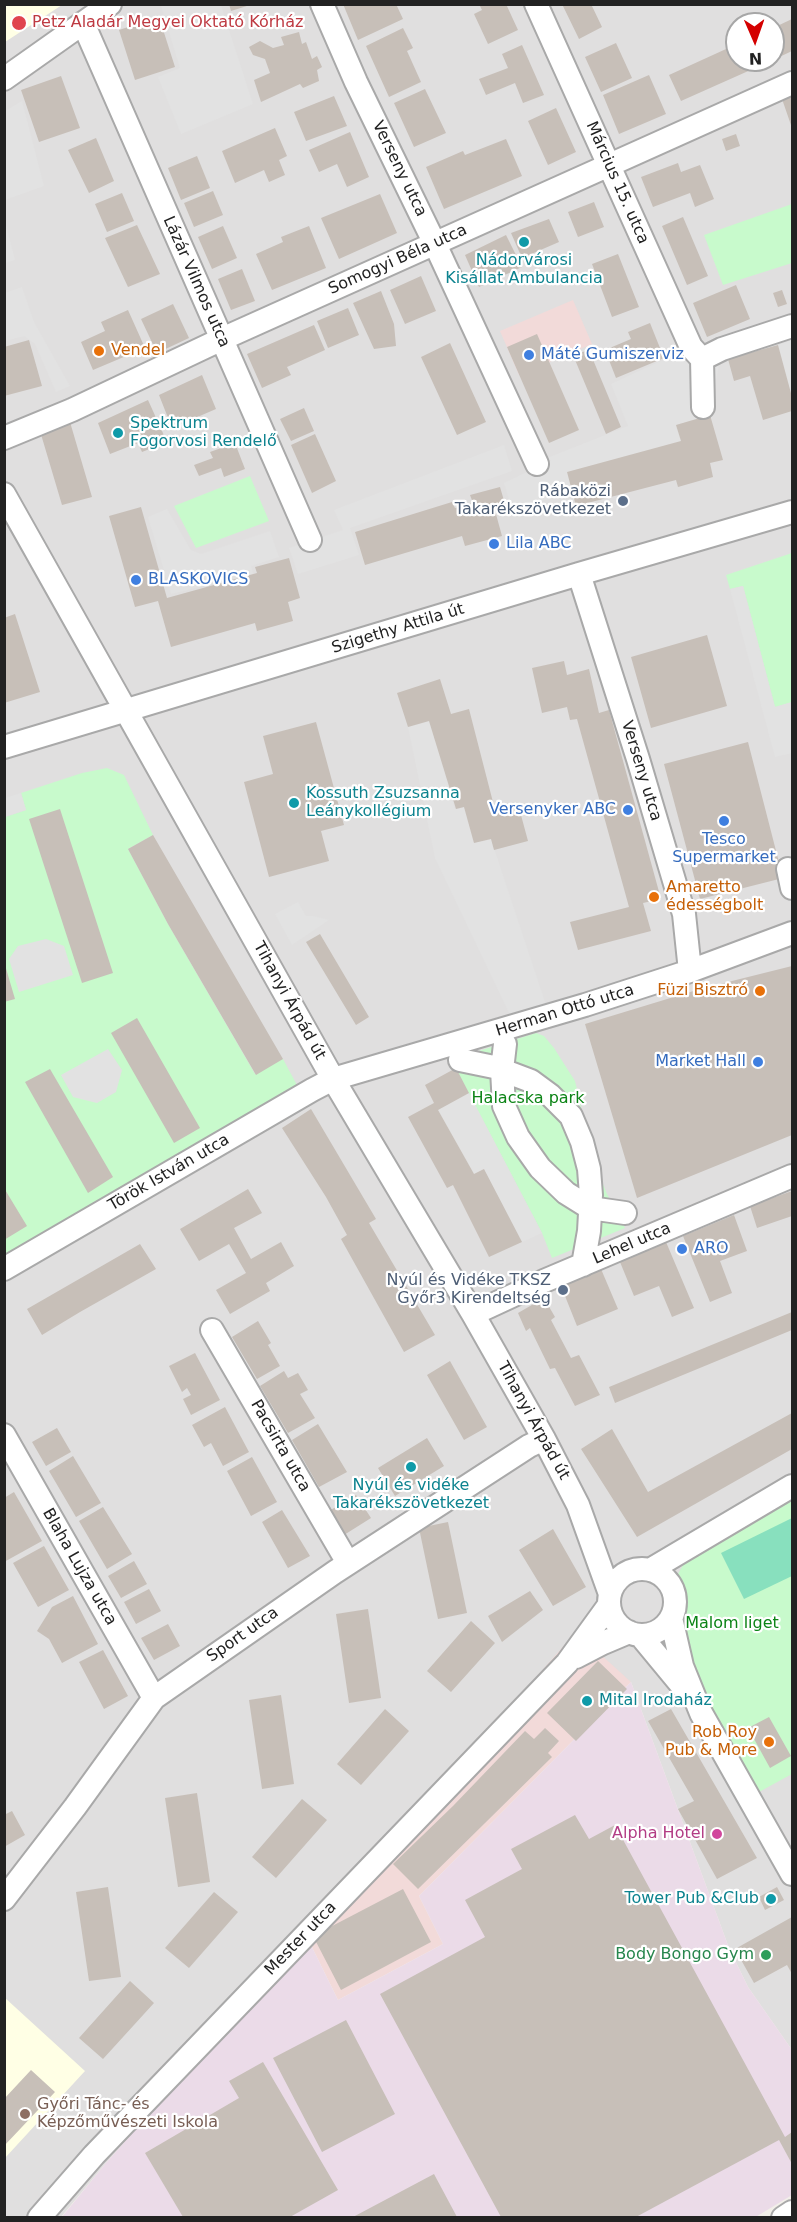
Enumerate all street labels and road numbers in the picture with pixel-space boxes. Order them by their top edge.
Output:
street label: Verseny utca [368,118,430,220]
street label: Március 15. utca [581,119,653,247]
street label: Lázár Vilmos utca [158,213,234,351]
street label: Somogyi Béla utca [326,221,470,299]
street label: Szigethy Attila út [330,600,466,658]
street label: Verseny utca [617,718,665,824]
street label: Tihanyi Árpád út [249,939,329,1063]
street label: Herman Ottó utca [493,981,637,1041]
street label: Török István utca [105,1131,233,1215]
street label: Lehel utca [590,1219,674,1269]
street label: Tihanyi Árpád út [493,1359,573,1483]
street label: Pacsirta utca [246,1397,314,1495]
street label: Blaha Lujza utca [38,1505,120,1629]
street label: Sport utca [203,1603,283,1667]
street label: Mester utca [261,1898,341,1980]

